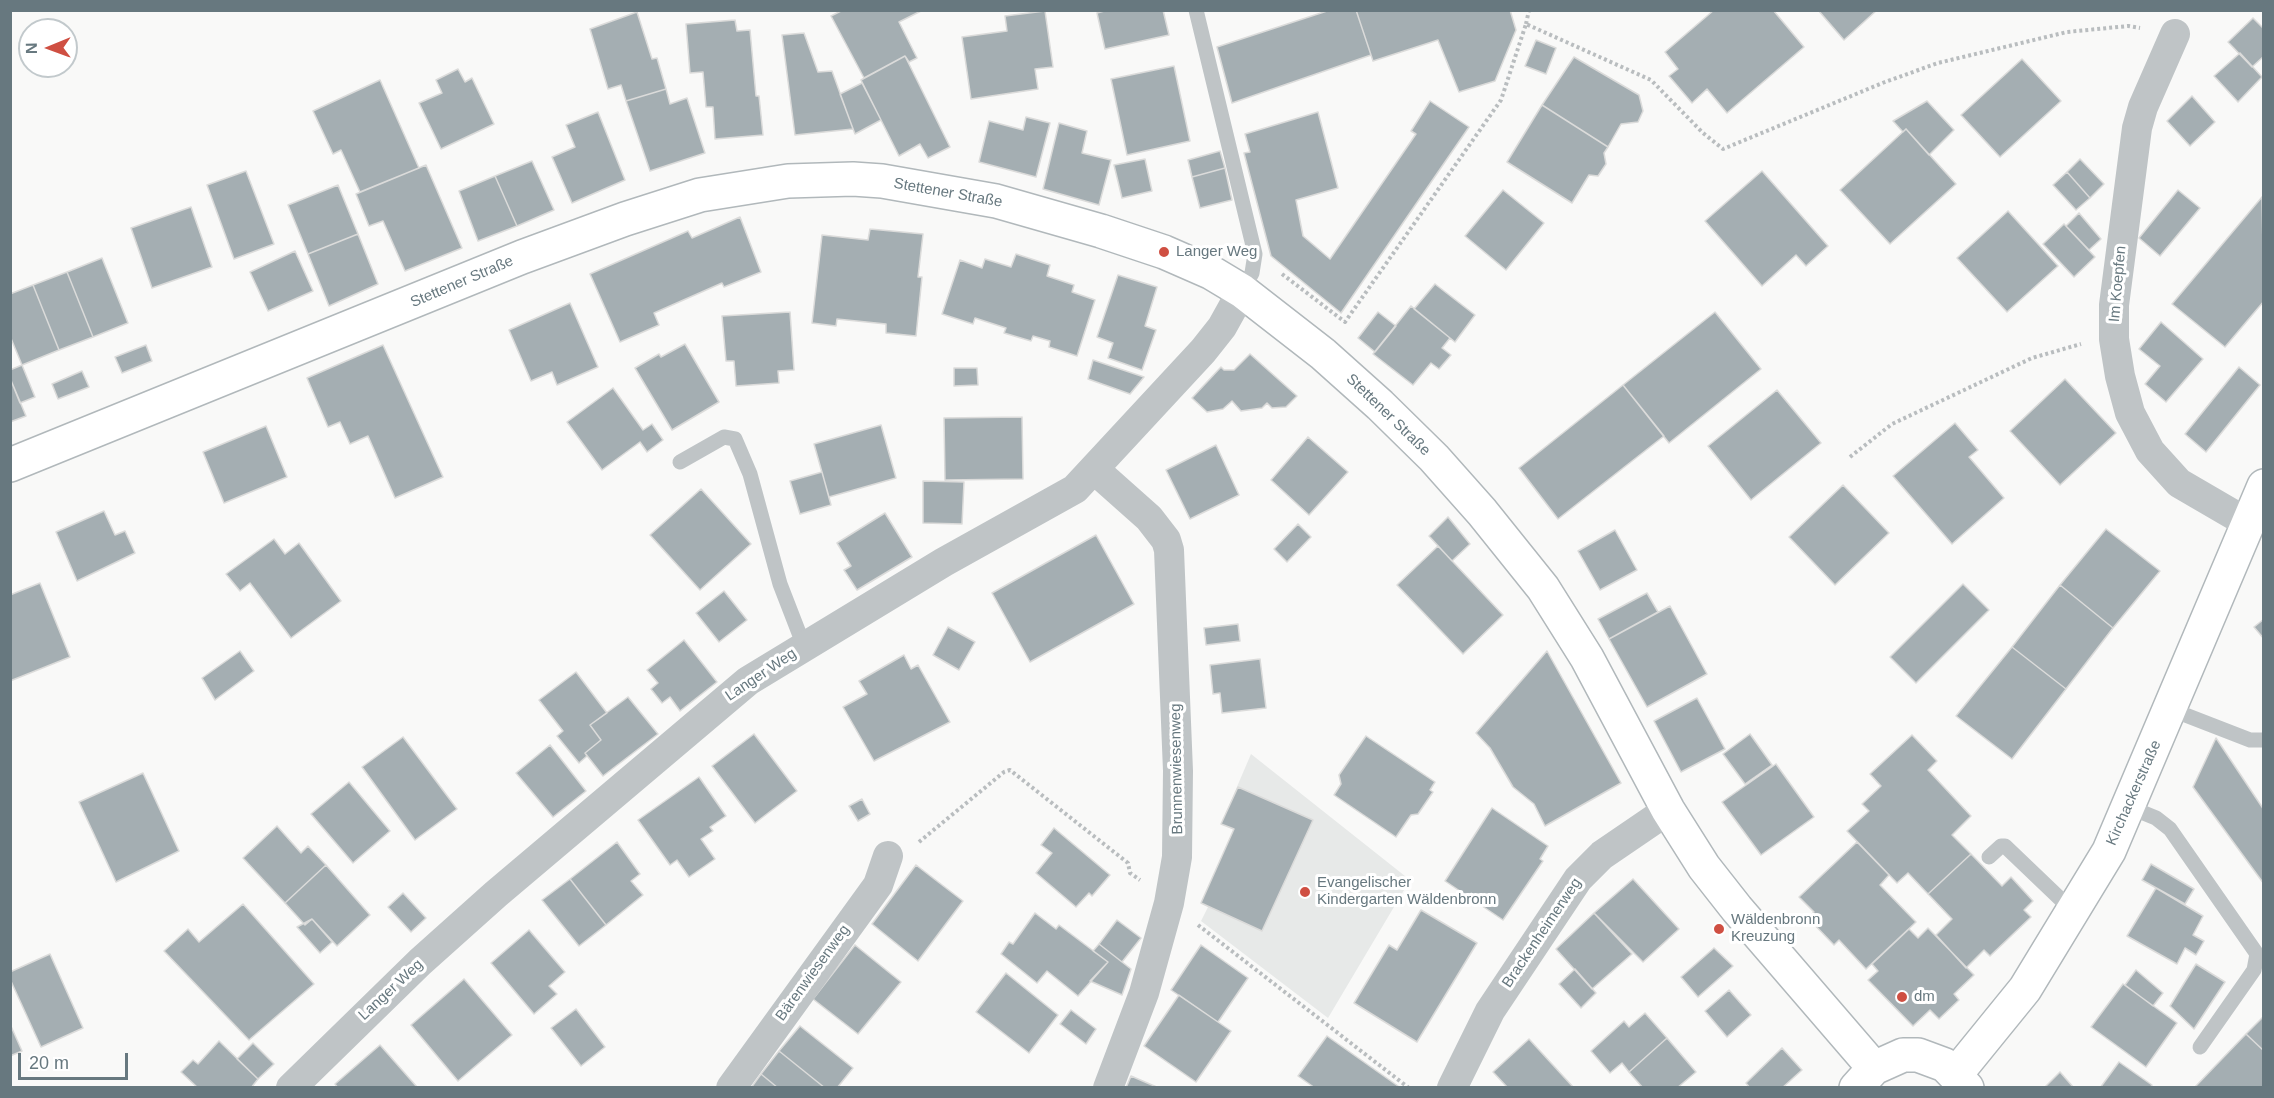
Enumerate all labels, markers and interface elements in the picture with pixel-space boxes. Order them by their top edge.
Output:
north arrow [18,18,78,78]
text: N [23,42,40,54]
street label: Stettener Straße [892,175,1004,211]
place label: Langer Weg [1176,243,1257,261]
marker: Langer Weg [1157,245,1171,259]
street label: Im Koepfen [2106,245,2130,323]
street label: Stettener Straße [408,252,516,312]
street label: Stettener Straße [1342,370,1434,460]
street label: Langer Weg [722,645,800,705]
street label: Brunnenwiesenweg [1167,703,1187,835]
street label: Kirchackerstraße [2103,738,2165,848]
place label: Evangelischer Kindergarten Wäldenbronn [1317,874,1496,909]
street label: Brackenheimerweg [1499,875,1585,991]
marker: Evangelischer Kindergarten Wäldenbronn [1298,885,1312,899]
place label: Wäldenbronn Kreuzung [1731,911,1820,946]
street label: Bärenwiesenweg [772,922,854,1024]
marker: Wäldenbronn Kreuzung [1712,922,1726,936]
street label: Langer Weg [355,956,427,1024]
place label: dm [1914,988,1935,1006]
marker: dm [1895,990,1909,1004]
scale bar [21,1041,130,1079]
text: 20 m [29,1053,69,1073]

